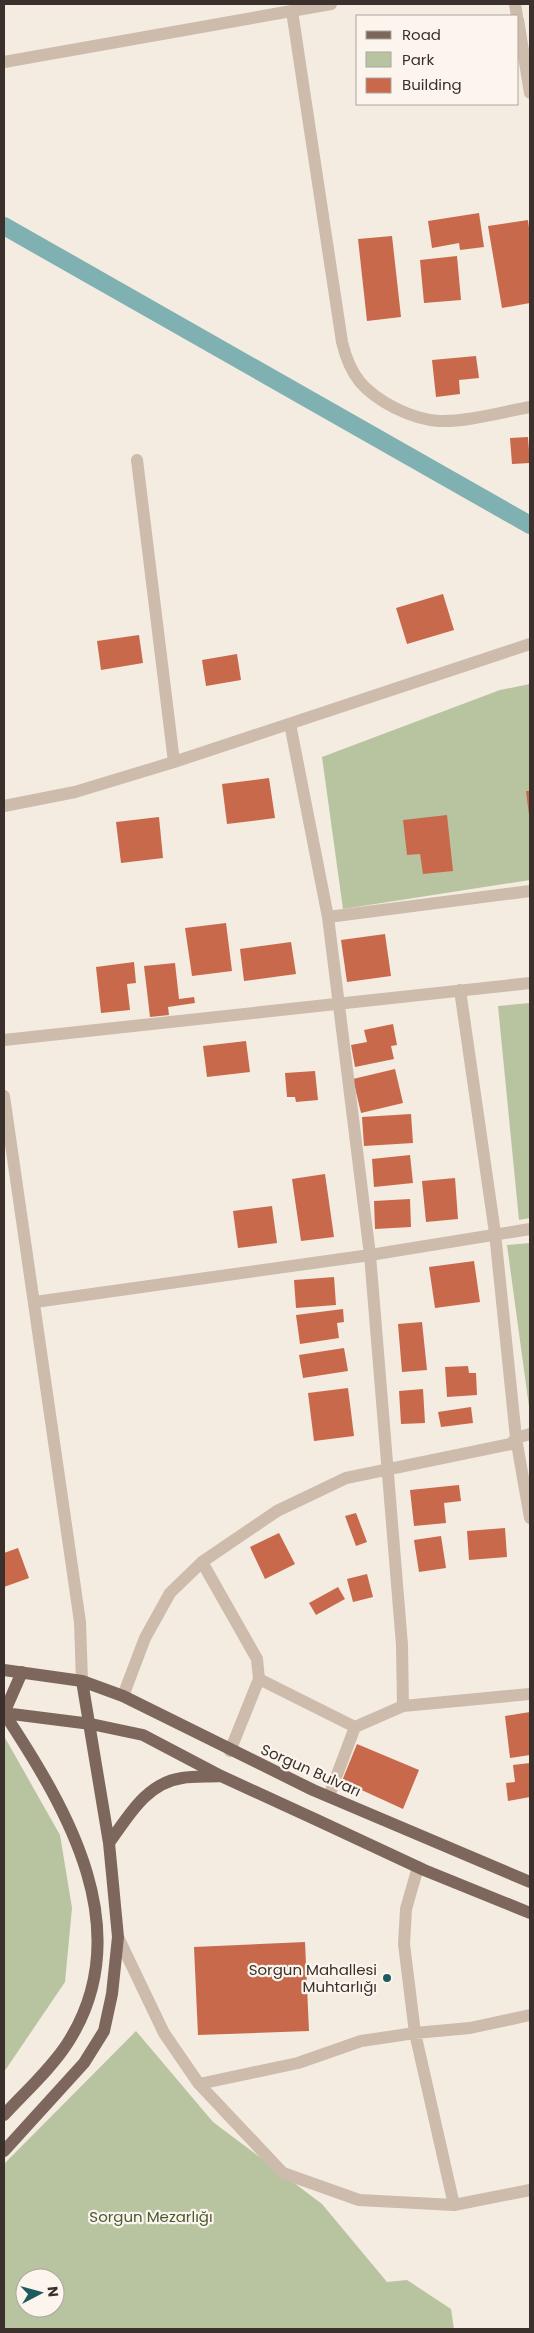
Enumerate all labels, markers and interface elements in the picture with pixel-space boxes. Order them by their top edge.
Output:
legend [356,15,519,105]
text: Road [402,24,441,45]
text: Park [402,49,434,70]
text: Building [402,74,462,95]
street label: Sorgun Bulvarı [258,1739,364,1801]
place label: Sorgun Mahallesi Muhtarlığı [249,1959,377,1997]
marker: Sorgun Mahallesi Muhtarlığı [381,1972,393,1984]
park label: Sorgun Mezarlığı [89,2206,213,2227]
north arrow [15,2268,65,2318]
text: N [42,2285,63,2298]

